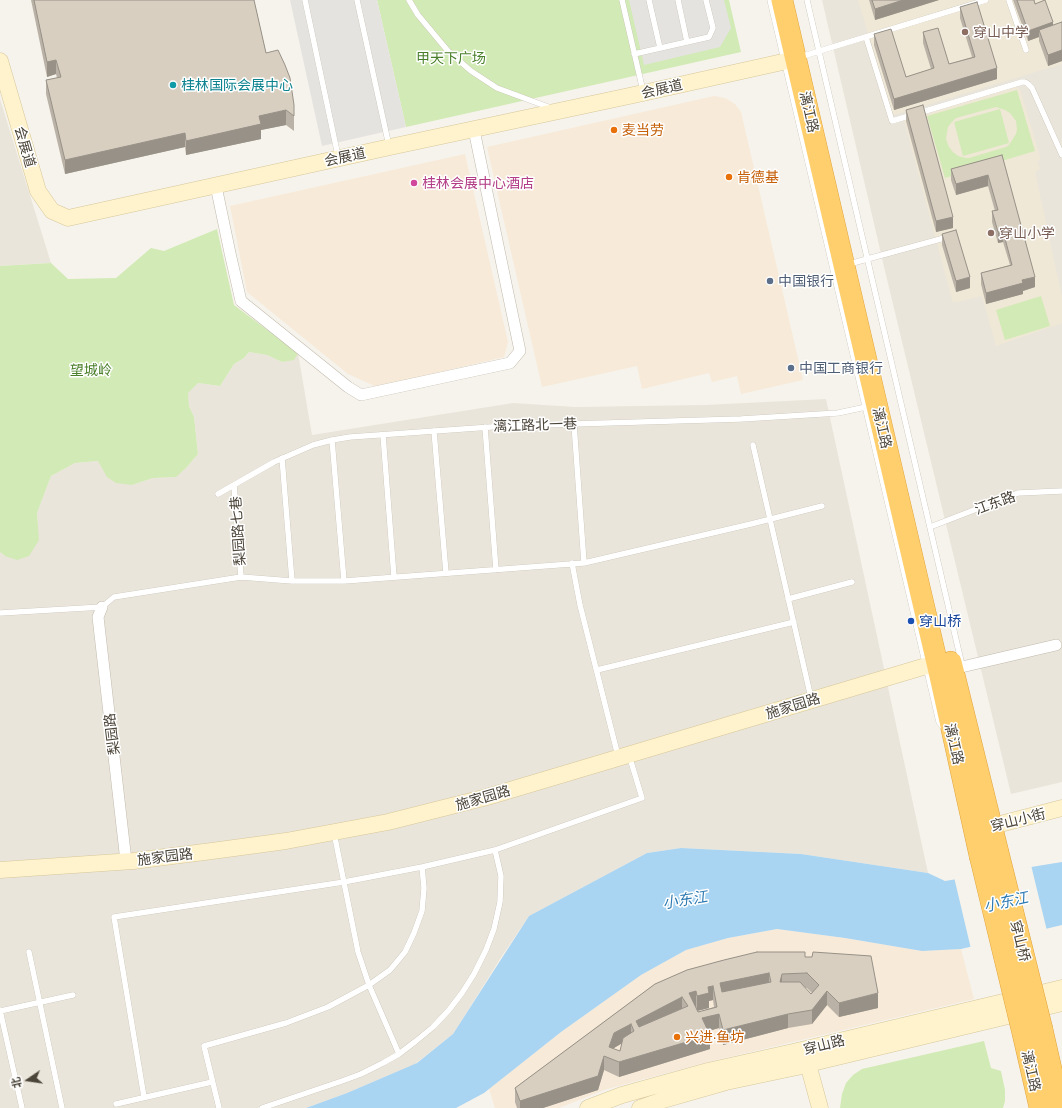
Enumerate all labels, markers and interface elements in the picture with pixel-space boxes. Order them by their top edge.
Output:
place label: 穿山中学 [973,24,1029,40]
marker: 穿山中学 [960,27,970,37]
park label: 甲天下广场 [416,50,486,66]
street label: 会展道 [640,76,684,102]
place label: 桂林国际会展中心 [181,77,293,93]
marker: 桂林国际会展中心 [168,80,178,90]
street label: 漓江路 [796,90,822,134]
place label: 麦当劳 [622,122,664,138]
street label: 会展道 [11,124,39,170]
marker: 麦当劳 [609,125,619,135]
street label: 会展道 [323,144,367,170]
place label: 肯德基 [737,169,779,185]
marker: 肯德基 [724,172,734,182]
place label: 桂林会展中心酒店 [422,175,534,191]
marker: 桂林会展中心酒店 [409,178,419,188]
place label: 穿山小学 [999,225,1055,241]
marker: 穿山小学 [986,228,996,238]
place label: 中国银行 [778,273,834,289]
marker: 中国银行 [765,276,775,286]
place label: 中国工商银行 [799,360,883,376]
park label: 望城岭 [70,362,112,378]
marker: 中国工商银行 [786,363,796,373]
street label: 漓江路 [869,406,895,450]
street label: 漓江路北一巷 [493,415,577,435]
street label: 江东路 [972,488,1018,518]
street label: 梨园路七巷 [227,495,249,567]
place label: 穿山桥 [919,613,961,629]
marker: 穿山桥 [906,616,916,626]
street label: 施家园路 [764,690,822,722]
street label: 梨园路 [101,712,123,756]
street label: 漓江路 [941,722,967,766]
street label: 施家园路 [454,782,512,814]
street label: 穿山小街 [989,805,1047,835]
street label: 施家园路 [136,845,194,869]
water label: 小东江 [661,888,709,912]
water label: 小东江 [982,889,1030,915]
street label: 穿山桥 [1007,919,1033,963]
place label: 兴进·鱼坊 [685,1029,744,1045]
marker: 兴进·鱼坊 [672,1032,682,1042]
street label: 穿山路 [802,1032,846,1058]
street label: 漓江路 [1018,1049,1044,1093]
north arrow [8,1060,48,1100]
text: 北 [8,1076,23,1090]

